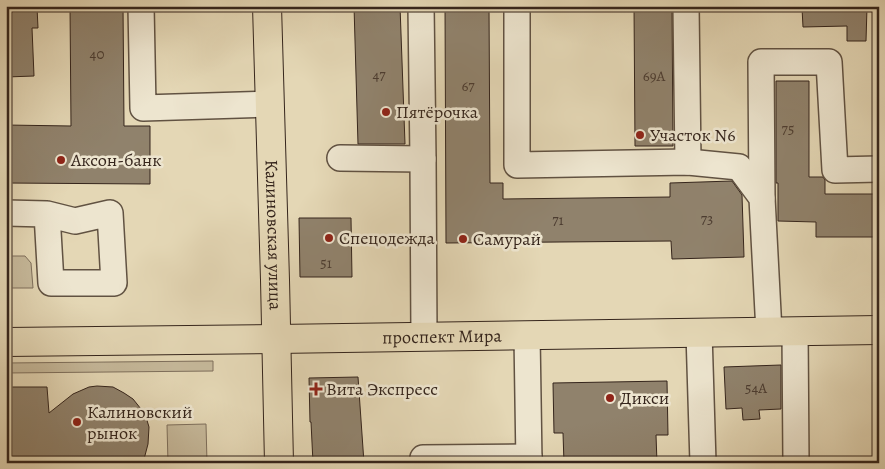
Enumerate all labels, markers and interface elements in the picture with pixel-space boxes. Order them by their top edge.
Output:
house number: 40 [90,44,104,64]
house number: 47 [372,65,386,85]
house number: 69А [643,66,665,86]
house number: 67 [461,76,475,96]
place label: Пятёрочка [396,100,479,124]
marker: Пятёрочка [380,106,392,118]
house number: 75 [782,119,794,139]
place label: Участок N6 [650,123,736,147]
marker: Участок N6 [634,129,646,141]
place label: Аксон-банк [70,148,162,172]
marker: Аксон-банк [55,154,67,166]
street label: Калиновская улица [259,159,288,311]
house number: 73 [701,209,713,229]
house number: 71 [552,210,564,230]
place label: Спецодежда [339,226,436,250]
place label: Самурай [473,227,541,251]
marker: Спецодежда [323,232,335,244]
marker: Самурай [457,233,469,245]
house number: 51 [320,253,332,273]
street label: проспект Мира [382,324,503,349]
place label: Вита Экспресс [326,377,438,401]
house number: 54А [745,378,767,398]
marker: Вита Экспресс [310,383,322,395]
place label: Дикси [620,386,669,410]
marker: Дикси [604,392,616,404]
place label: Калиновский рынок [87,400,192,445]
marker: Калиновский рынок [71,416,83,428]

